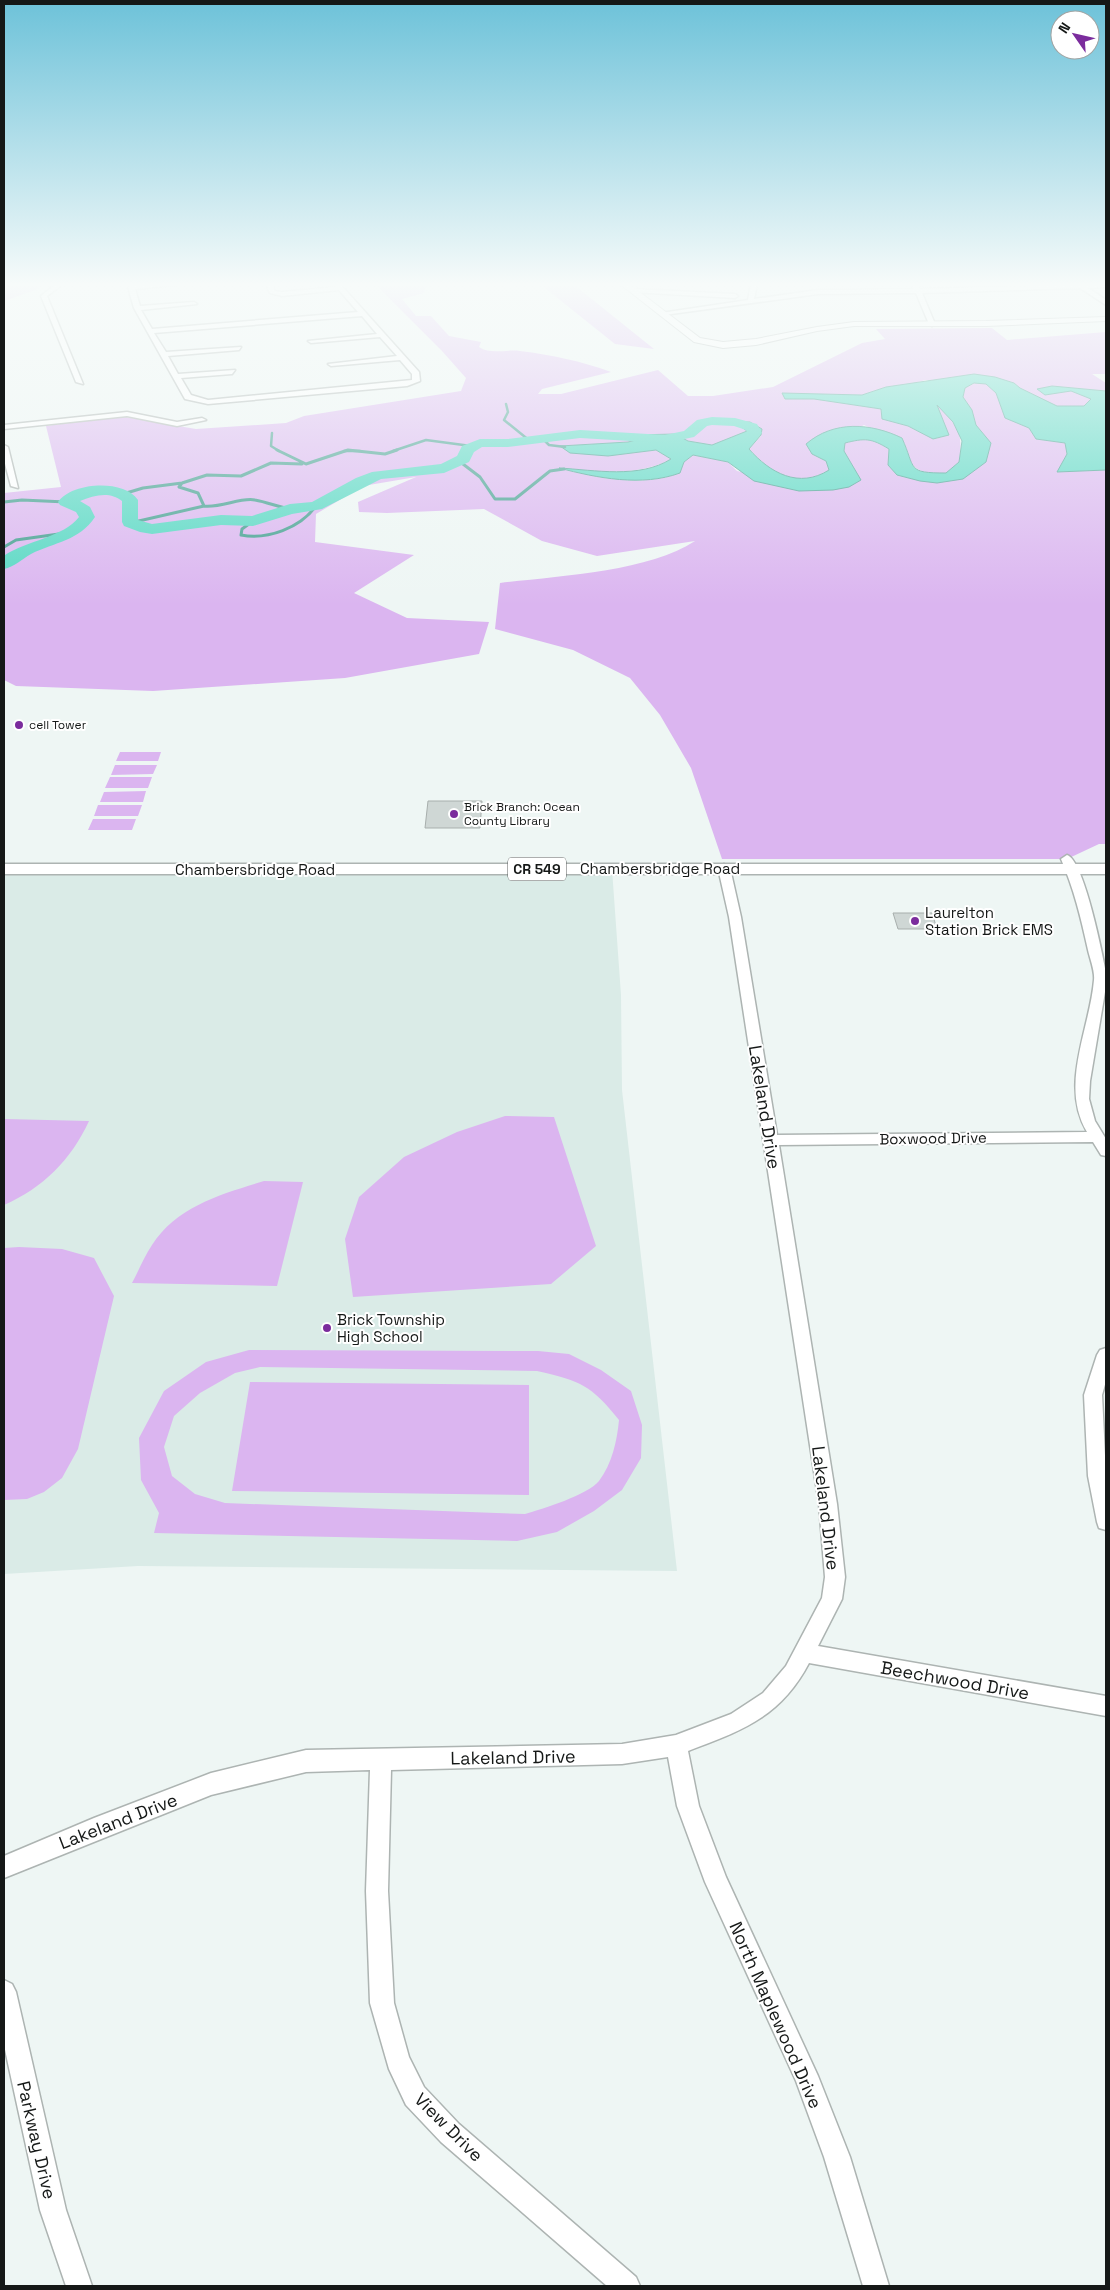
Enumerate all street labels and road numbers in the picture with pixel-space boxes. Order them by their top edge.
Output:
road number: CR 549 [508,858,566,881]
street label: Chambersbridge Road [580,859,740,878]
street label: Chambersbridge Road [175,860,335,879]
street label: Lakeland Drive [744,1043,786,1171]
street label: Boxwood Drive [879,1128,987,1148]
street label: Lakeland Drive [807,1444,845,1572]
street label: Beechwood Drive [879,1656,1031,1704]
street label: Lakeland Drive [450,1744,576,1770]
street label: Lakeland Drive [55,1788,181,1854]
street label: North Maplewood Drive [724,1918,828,2112]
street label: Parkway Drive [12,2079,62,2201]
street label: View Drive [410,2088,488,2166]

